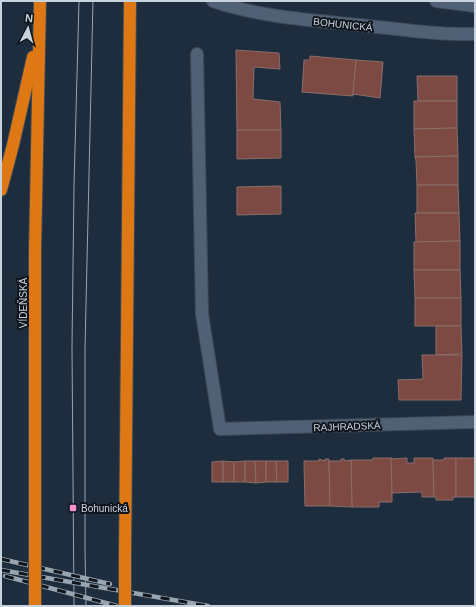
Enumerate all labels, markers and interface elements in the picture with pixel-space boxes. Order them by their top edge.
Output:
north arrow [8,8,48,48]
text: N [24,12,34,24]
street label: BOHUNICKÁ [313,15,374,33]
street label: VÍDEŇSKÁ [17,277,29,328]
street label: RAJHRADSKÁ [313,419,381,433]
marker: Bohunická [68,503,78,513]
place label: Bohunická [81,503,128,514]

